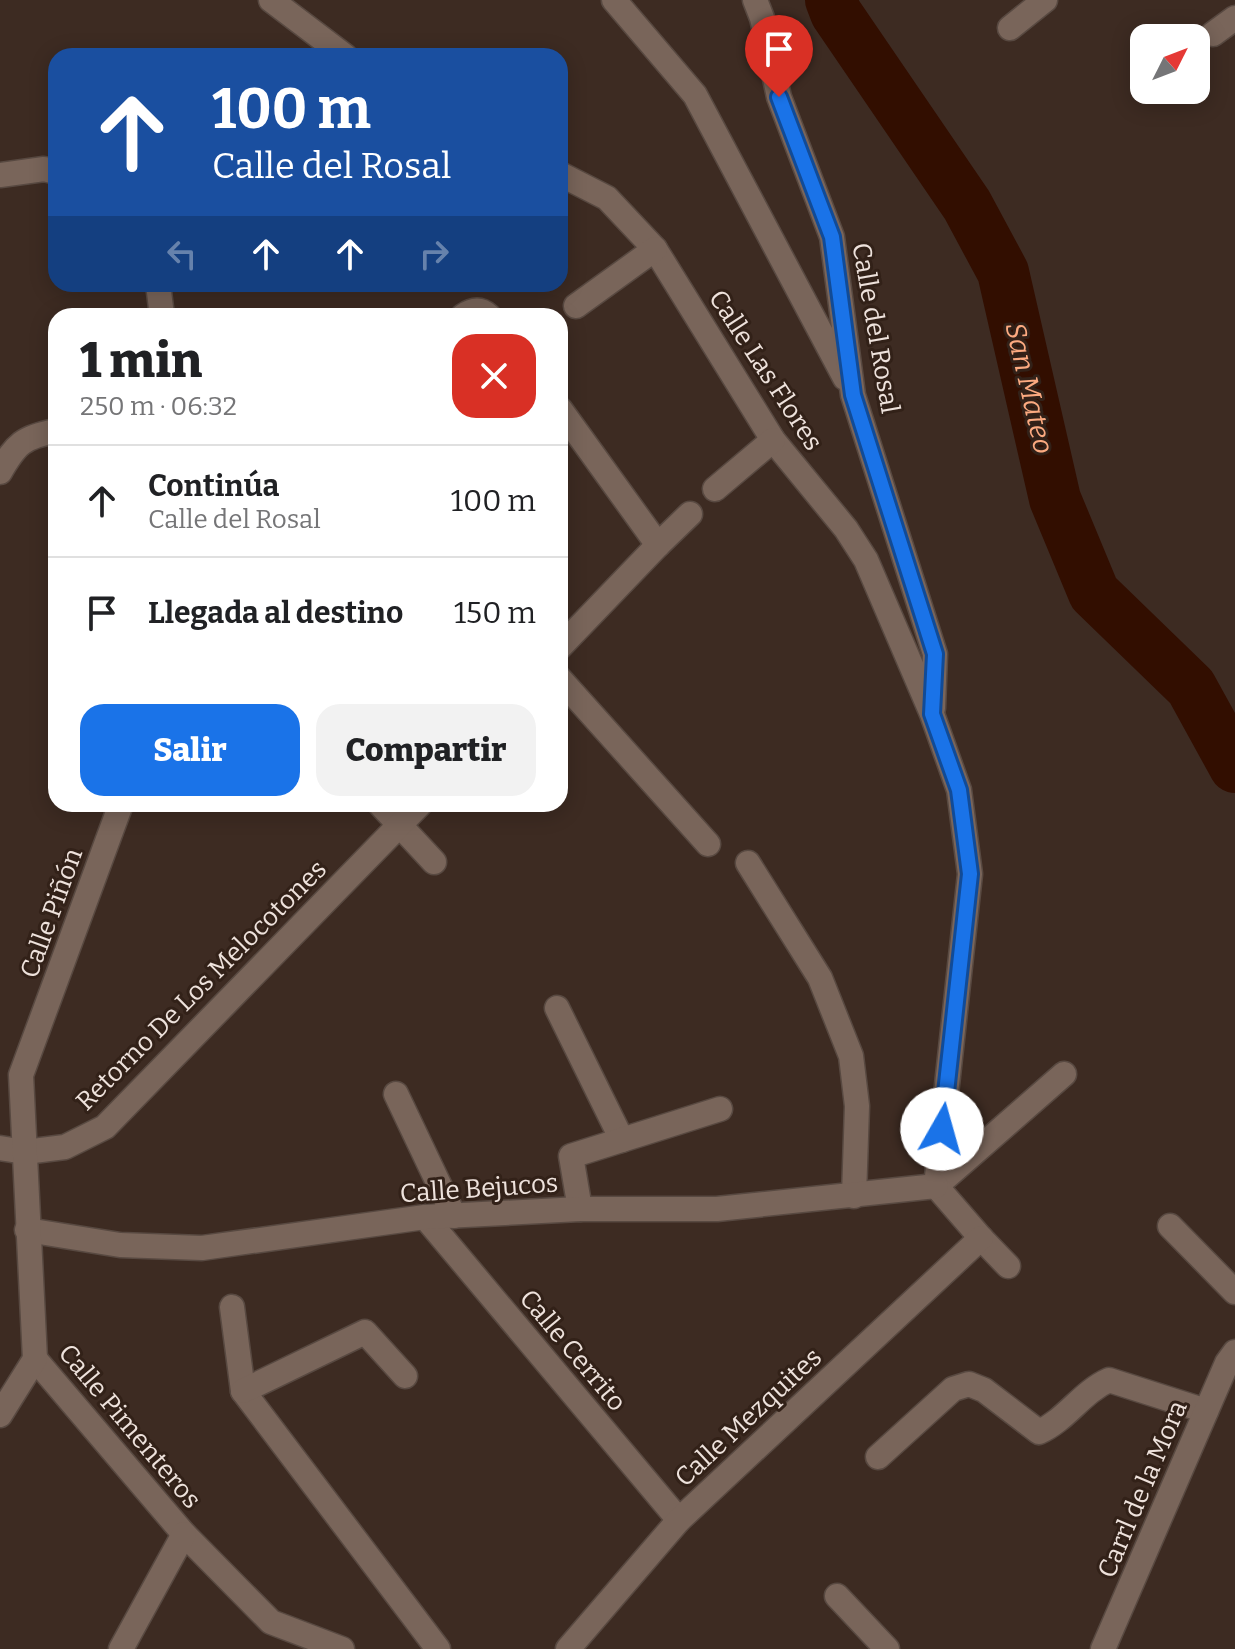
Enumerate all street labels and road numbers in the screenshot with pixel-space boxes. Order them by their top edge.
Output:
street label: Calle del Rosal [845,240,906,416]
street label: Calle Las Flores [702,284,829,456]
street label: Calle Piñón [14,844,89,982]
street label: Retorno De Los Melocotones [70,854,333,1117]
street label: Calle Bejucos [399,1168,559,1209]
street label: Calle Cerrito [513,1283,632,1417]
street label: Calle Pimenteros [52,1338,207,1515]
street label: Calle Mezquites [669,1342,828,1493]
street label: Carrl de la Mora [1091,1396,1194,1582]

